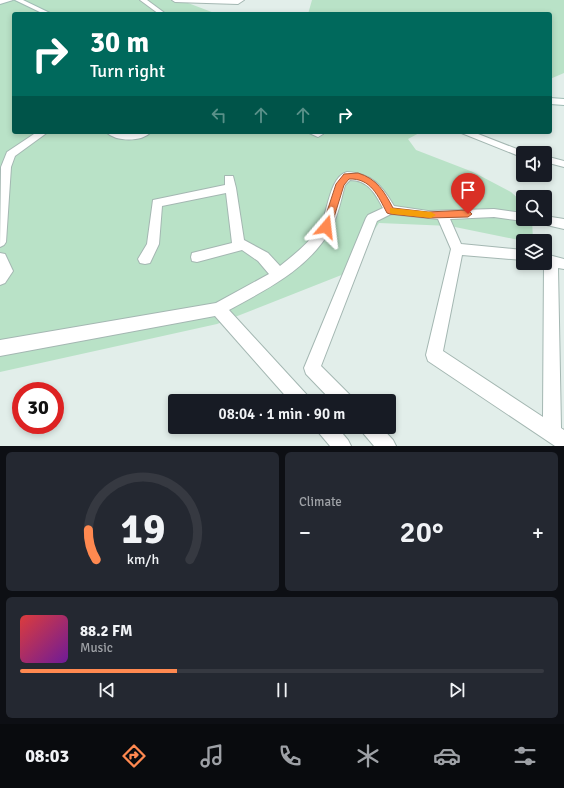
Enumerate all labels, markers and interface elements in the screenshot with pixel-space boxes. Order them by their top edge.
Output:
text: 30 m [90,26,149,60]
icon: right [24,28,76,80]
text: Turn right [90,60,165,82]
icon: left [208,104,230,126]
icon: ahead [250,104,272,126]
icon: ahead [292,104,314,126]
icon: right [334,104,356,126]
map controls [516,146,552,270]
button: sound [516,146,552,182]
pin [451,173,485,214]
icon: arrive [457,179,479,201]
button: search [516,190,552,226]
position arrow [305,206,347,248]
button: layers [516,234,552,270]
speed limit sign: 30 [12,382,64,434]
text: 08:04 · 1 min · 90 m [219,405,345,423]
text: Climate [299,494,342,510]
text: 19 [120,503,165,554]
text: 20° [400,514,443,551]
text: − [299,519,311,546]
text: + [532,519,544,546]
text: km/h [126,550,159,567]
text: 88.2 FM [80,622,132,640]
text: Music [80,640,113,656]
icon: previous [96,679,118,701]
icon: pause [271,679,293,701]
icon: next [446,679,468,701]
icon: directions [120,742,148,770]
icon: music [198,742,226,770]
icon: phone [276,742,304,770]
icon: climate [354,742,382,770]
icon: car [433,742,461,770]
icon: filters [511,742,539,770]
text: 08:03 [25,745,69,767]

